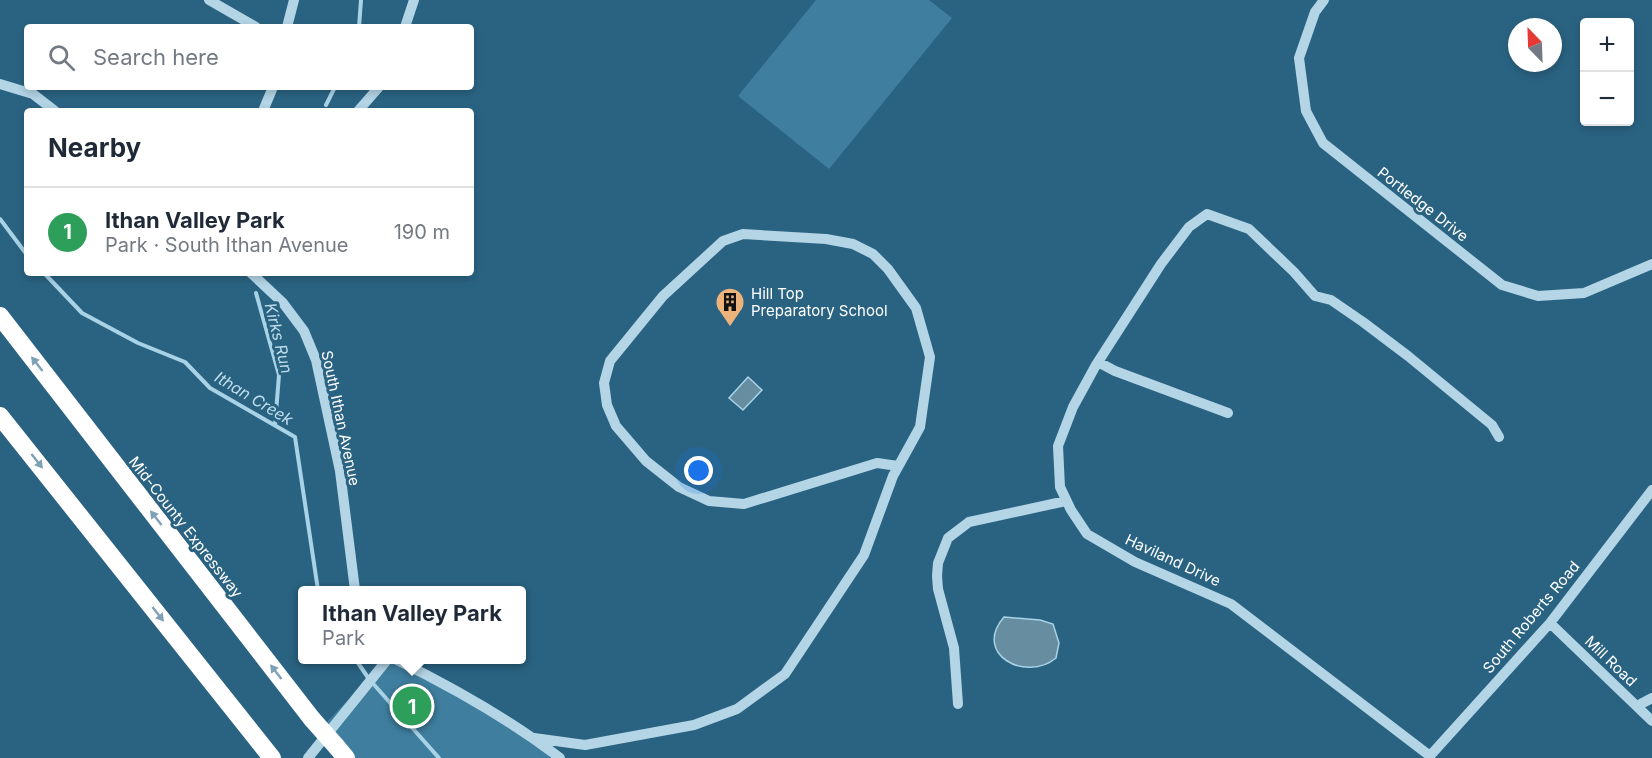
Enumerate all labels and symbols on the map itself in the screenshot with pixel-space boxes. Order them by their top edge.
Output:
north arrow [1508,18,1562,72]
street label: Portledge Drive [1374,163,1472,245]
place label: Hill Top Preparatory School [751,284,888,320]
building icon: Hill Top Preparatory School [714,286,746,328]
water label: Kirks Run [261,301,297,375]
street label: South Ithan Avenue [317,349,365,487]
one-way arrow [31,356,43,372]
water label: Ithan Creek [211,367,297,429]
one-way arrow [30,453,43,469]
street label: Mid-County Expressway [125,453,247,602]
your location [684,456,713,485]
one-way arrow [151,511,163,526]
street label: Haviland Drive [1122,530,1224,590]
street label: South Roberts Road [1478,557,1584,677]
one-way arrow [151,606,164,621]
street label: Mill Road [1581,632,1641,690]
one-way arrow [270,665,282,680]
pin: 1 [392,684,432,728]

